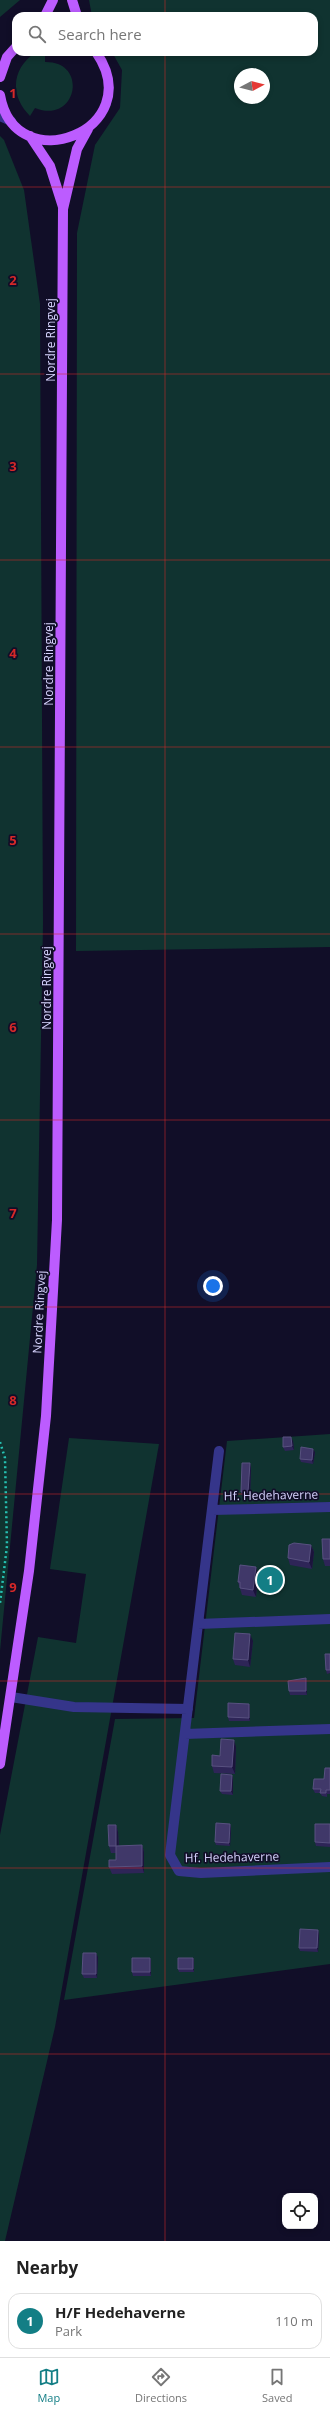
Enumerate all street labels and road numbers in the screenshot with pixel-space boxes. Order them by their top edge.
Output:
street label: Nordre Ringvej [42,298,59,382]
street label: Nordre Ringvej [40,622,57,706]
street label: Nordre Ringvej [38,946,55,1030]
street label: Nordre Ringvej [28,1270,50,1354]
street label: Hf. Hedehaverne [224,1486,319,1504]
street label: Hf. Hedehaverne [185,1848,280,1866]

